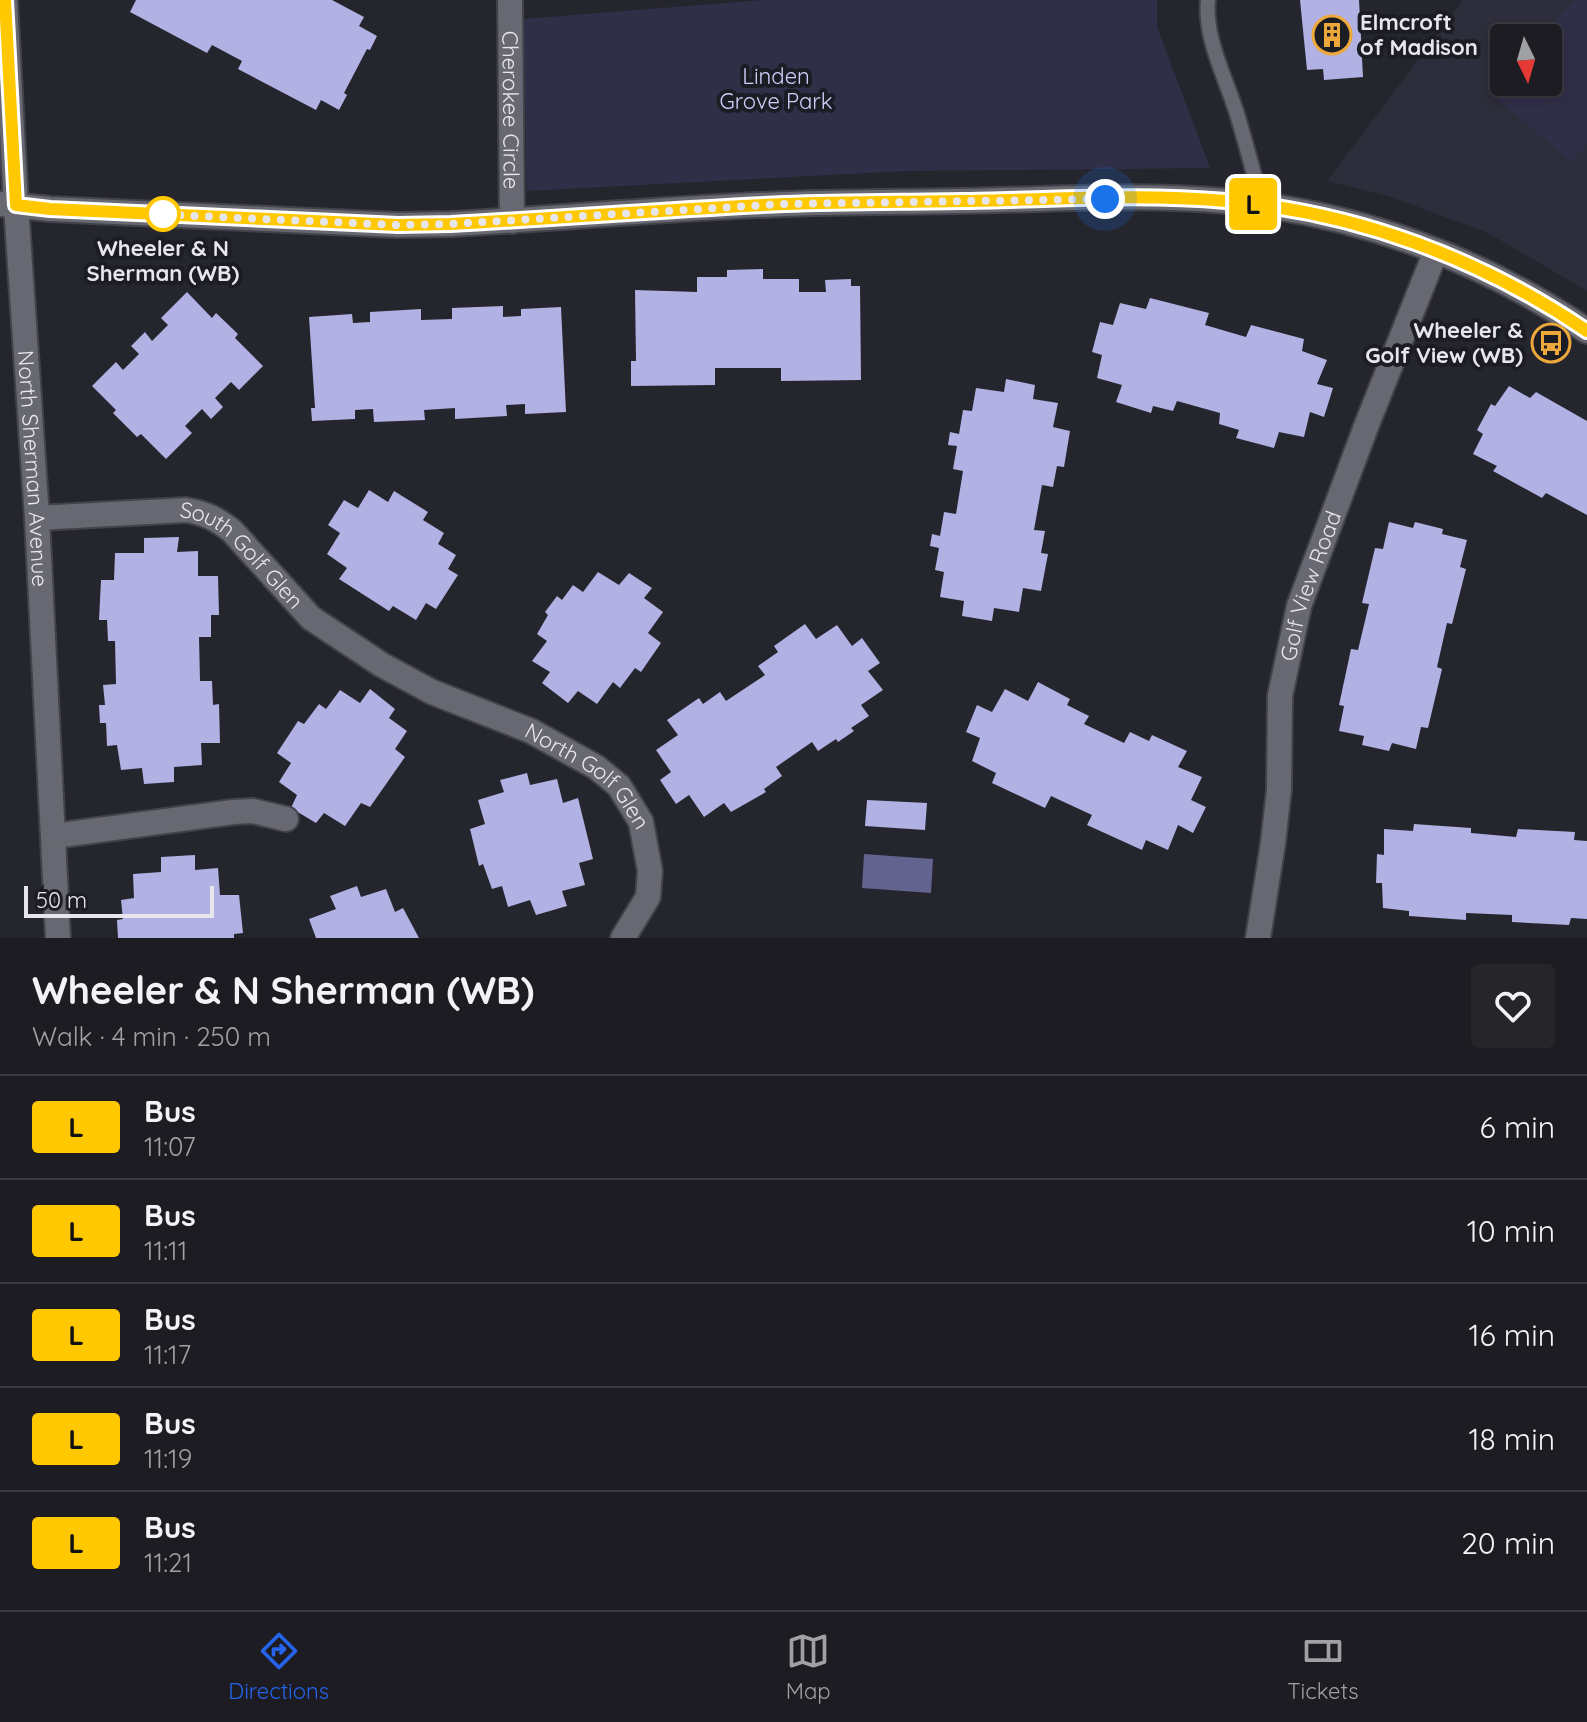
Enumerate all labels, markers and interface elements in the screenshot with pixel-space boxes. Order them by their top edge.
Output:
place label: Elmcroft of Madison [1360,8,1478,61]
building icon: Elmcroft of Madison [1311,14,1353,56]
north arrow [1490,24,1562,96]
map controls [1490,24,1562,96]
street label: Cherokee Circle [496,31,526,189]
park label: Linden Grove Park [720,62,833,115]
line badge: L [1227,178,1279,230]
your location [1085,179,1125,219]
text: L [1245,186,1261,221]
marker: Wheeler & N Sherman (WB) [146,197,180,231]
place label: Wheeler & N Sherman (WB) [87,234,240,287]
place label: Wheeler & Golf View (WB) [1365,316,1523,369]
bus stop icon: Wheeler & Golf View (WB) [1530,322,1572,364]
street label: North Sherman Avenue [12,349,54,587]
street label: South Golf Glen [178,495,310,615]
street label: Golf View Road [1274,507,1347,663]
street label: North Golf Glen [520,716,656,834]
scale bar [24,882,214,918]
text: 50 m [36,886,87,914]
button: heart [1471,964,1555,1048]
text: Wheeler & N Sherman (WB) [32,966,534,1014]
text: Walk · 4 min · 250 m [32,1020,271,1053]
text: Bus [144,1092,196,1130]
text: 6 min [1480,1108,1555,1146]
text: L [68,1109,84,1144]
text: 11:07 [144,1130,195,1163]
text: Bus [144,1196,196,1234]
text: 10 min [1467,1212,1555,1250]
text: L [68,1213,84,1248]
text: 11:11 [144,1234,187,1267]
text: Bus [144,1300,196,1338]
text: 16 min [1468,1316,1555,1354]
text: L [68,1317,84,1352]
text: 11:17 [144,1338,191,1371]
text: Bus [144,1404,196,1442]
text: 18 min [1468,1420,1555,1458]
text: L [68,1421,84,1456]
text: 11:19 [144,1442,192,1475]
text: Bus [144,1508,196,1546]
text: 20 min [1461,1524,1555,1562]
text: L [68,1525,84,1560]
text: 11:21 [144,1546,192,1579]
tab: Directions [228,1629,329,1705]
tab: Map [786,1629,831,1705]
tab: Tickets [1287,1629,1359,1705]

